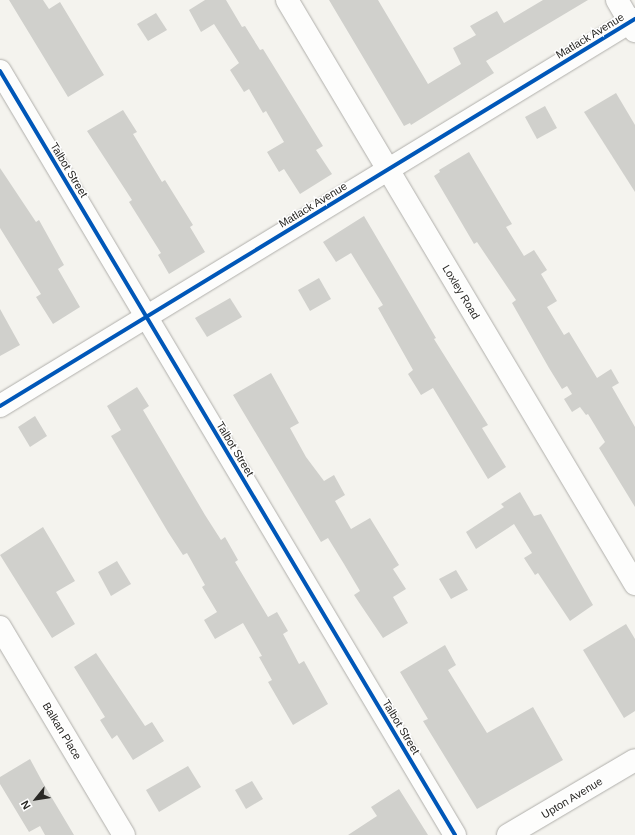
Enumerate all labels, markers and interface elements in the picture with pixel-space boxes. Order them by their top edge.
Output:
street label: Matlack Avenue [553,10,627,62]
street label: Talbot Street [47,140,91,200]
street label: Matlack Avenue [276,179,350,231]
street label: Loxley Road [440,262,482,322]
street label: Talbot Street [213,419,257,479]
street label: Talbot Street [379,697,423,757]
street label: Balkan Place [40,700,84,762]
street label: Upton Avenue [539,774,605,822]
north arrow [16,779,56,819]
text: N [18,799,33,811]

